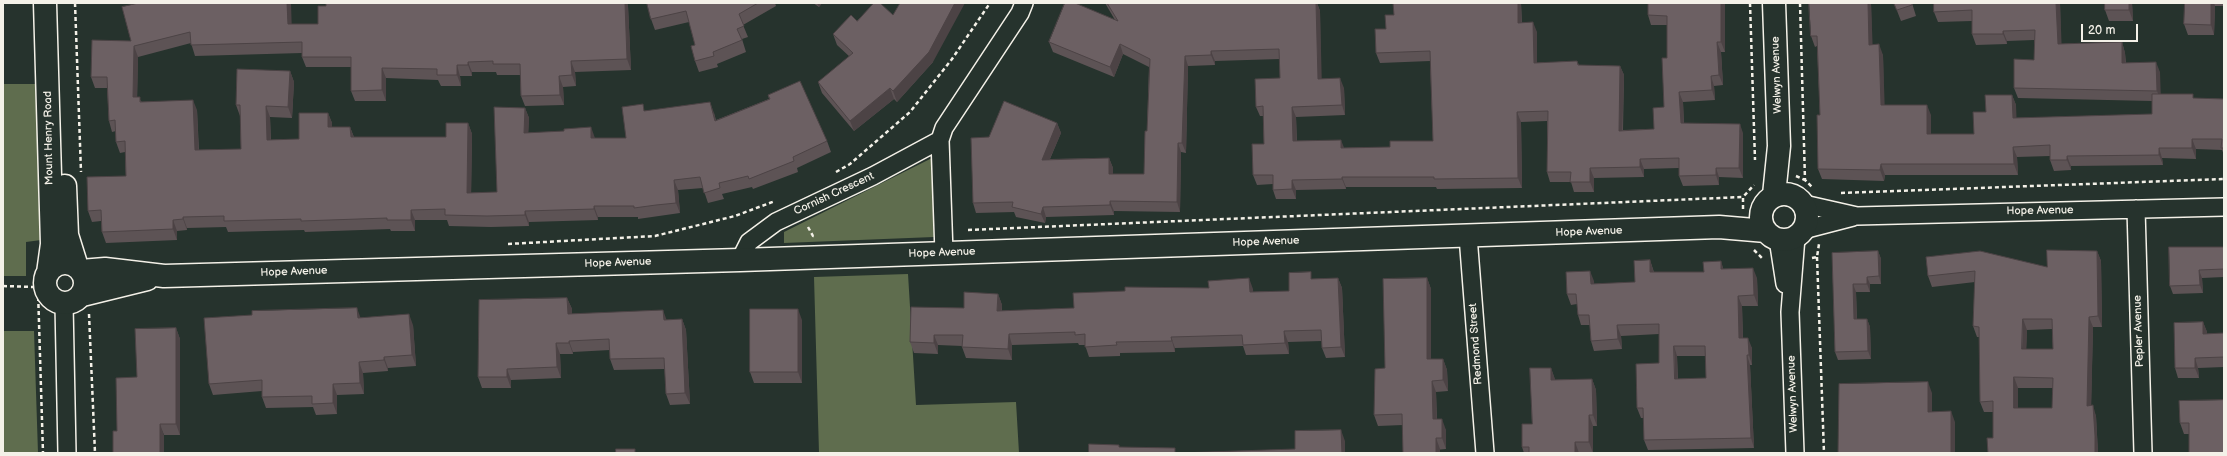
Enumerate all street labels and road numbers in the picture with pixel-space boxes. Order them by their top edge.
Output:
street label: Welwyn Avenue [1769,36,1785,114]
street label: Mount Henry Road [42,91,56,185]
street label: Cornish Crescent [792,170,876,218]
street label: Hope Avenue [2006,204,2074,218]
street label: Hope Avenue [1555,224,1623,240]
street label: Hope Avenue [1232,234,1300,250]
street label: Hope Avenue [908,245,976,261]
street label: Hope Avenue [584,255,652,271]
street label: Hope Avenue [260,264,328,280]
street label: Pepler Avenue [2131,295,2147,367]
street label: Redmond Street [1467,303,1485,385]
street label: Welwyn Avenue [1785,355,1801,433]

